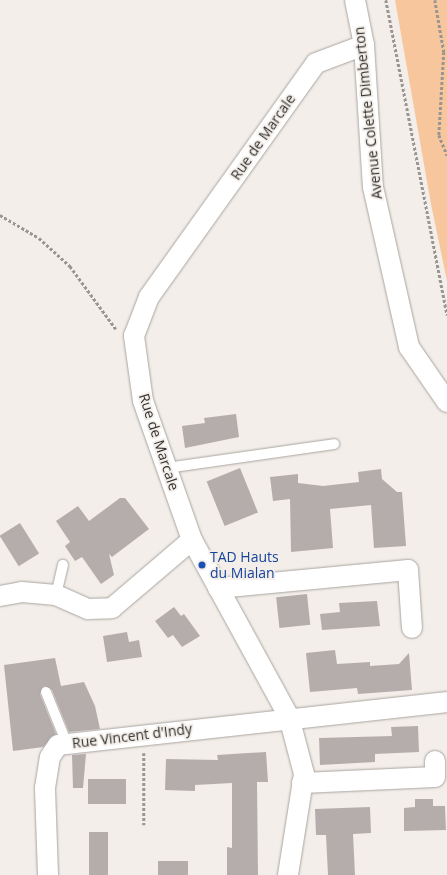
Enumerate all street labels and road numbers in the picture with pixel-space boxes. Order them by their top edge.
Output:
street label: Avenue Colette Dimberton [351,26,385,200]
street label: Rue de Marcale [227,91,299,183]
street label: Rue de Marcale [135,391,183,493]
street label: Rue Vincent d'Indy [71,720,193,752]

